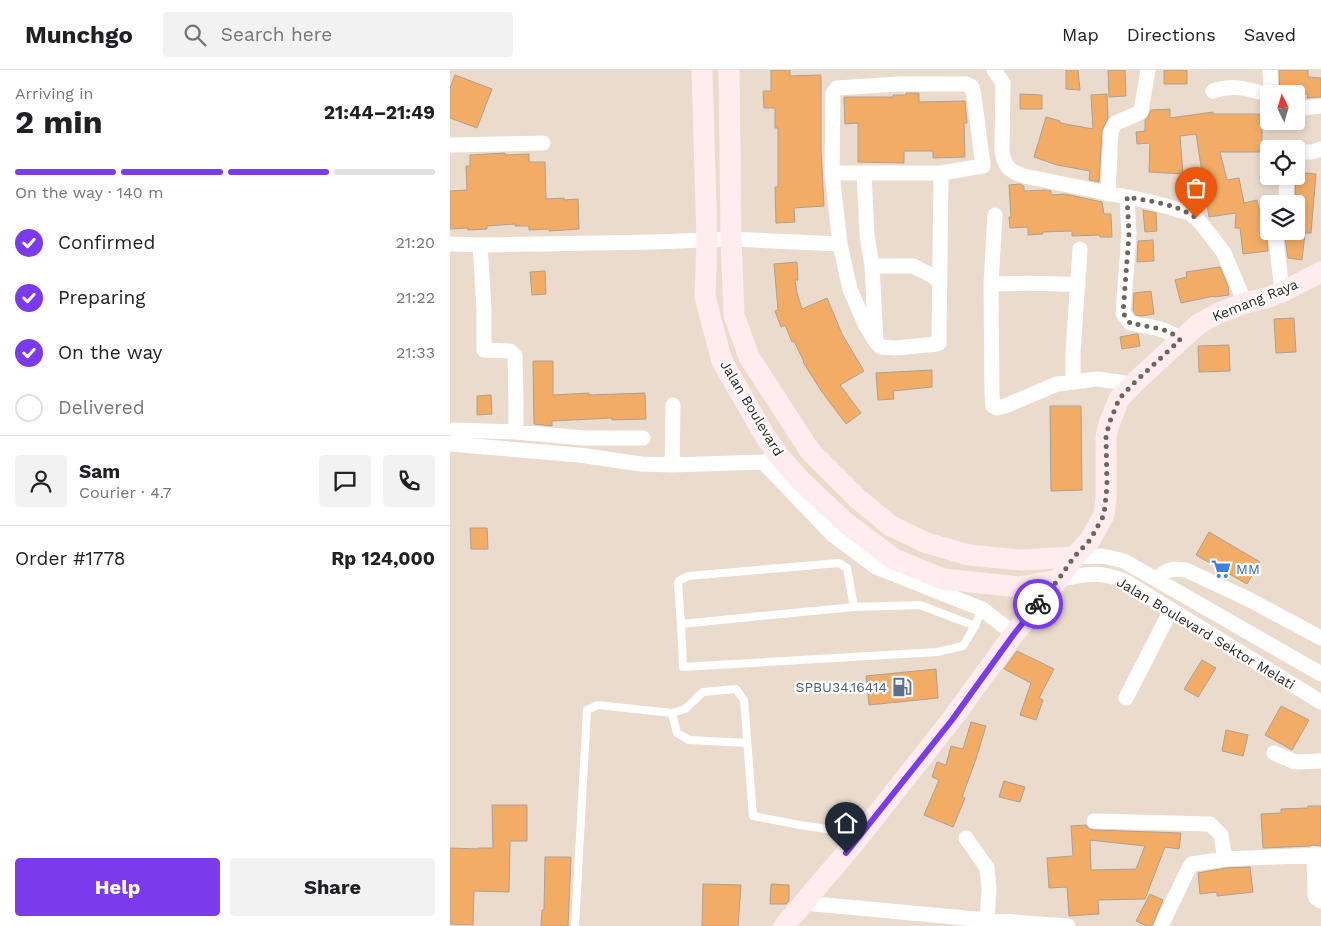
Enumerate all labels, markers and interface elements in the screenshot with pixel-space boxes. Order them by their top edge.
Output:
search box [163,12,513,57]
text: Munchgo [25,21,133,49]
icon: search [181,21,209,49]
text: Search here [221,23,332,46]
text: Map [1062,24,1099,45]
text: Directions [1127,24,1216,45]
text: Saved [1244,24,1296,45]
text: Arriving in [15,84,93,103]
north arrow [1260,85,1305,130]
map controls [1260,85,1305,240]
text: 21:44–21:49 [324,101,435,124]
text: 2 min [15,103,103,141]
button: locate [1260,140,1305,185]
pin [1175,167,1217,218]
icon: bag [1182,174,1210,202]
text: On the way · 140 m [15,183,163,202]
button: layers [1260,195,1305,240]
icon: check [15,229,43,257]
text: Confirmed [58,231,155,254]
text: 21:20 [395,233,435,252]
street label: Kemang Raya [1210,276,1300,324]
icon: check [15,284,43,312]
text: Preparing [58,286,145,309]
text: 21:22 [396,288,435,307]
icon: check [15,339,43,367]
text: On the way [58,341,162,364]
text: 21:33 [396,343,435,362]
street label: Jalan Boulevard [717,357,787,459]
text: Delivered [58,396,145,419]
button: person [15,455,67,507]
button: chat [319,455,371,507]
button: phone [383,455,435,507]
text: Sam [79,460,120,483]
text: Courier · 4.7 [79,483,172,502]
text: Order #1778 [15,547,125,570]
text: Rp 124,000 [331,547,435,570]
supermarket icon: MM [1210,558,1232,580]
place label: MM [1236,561,1260,577]
street label: Jalan Boulevard Sektor Melati [1114,573,1298,693]
courier [1013,579,1063,629]
icon: bike [1024,590,1052,618]
fuel station icon: SPBU34.16414 [891,676,913,698]
place label: SPBU34.16414 [795,679,887,695]
pin [825,802,867,853]
icon: home [832,809,860,837]
button: Help [15,858,220,916]
button: Share [230,858,435,916]

